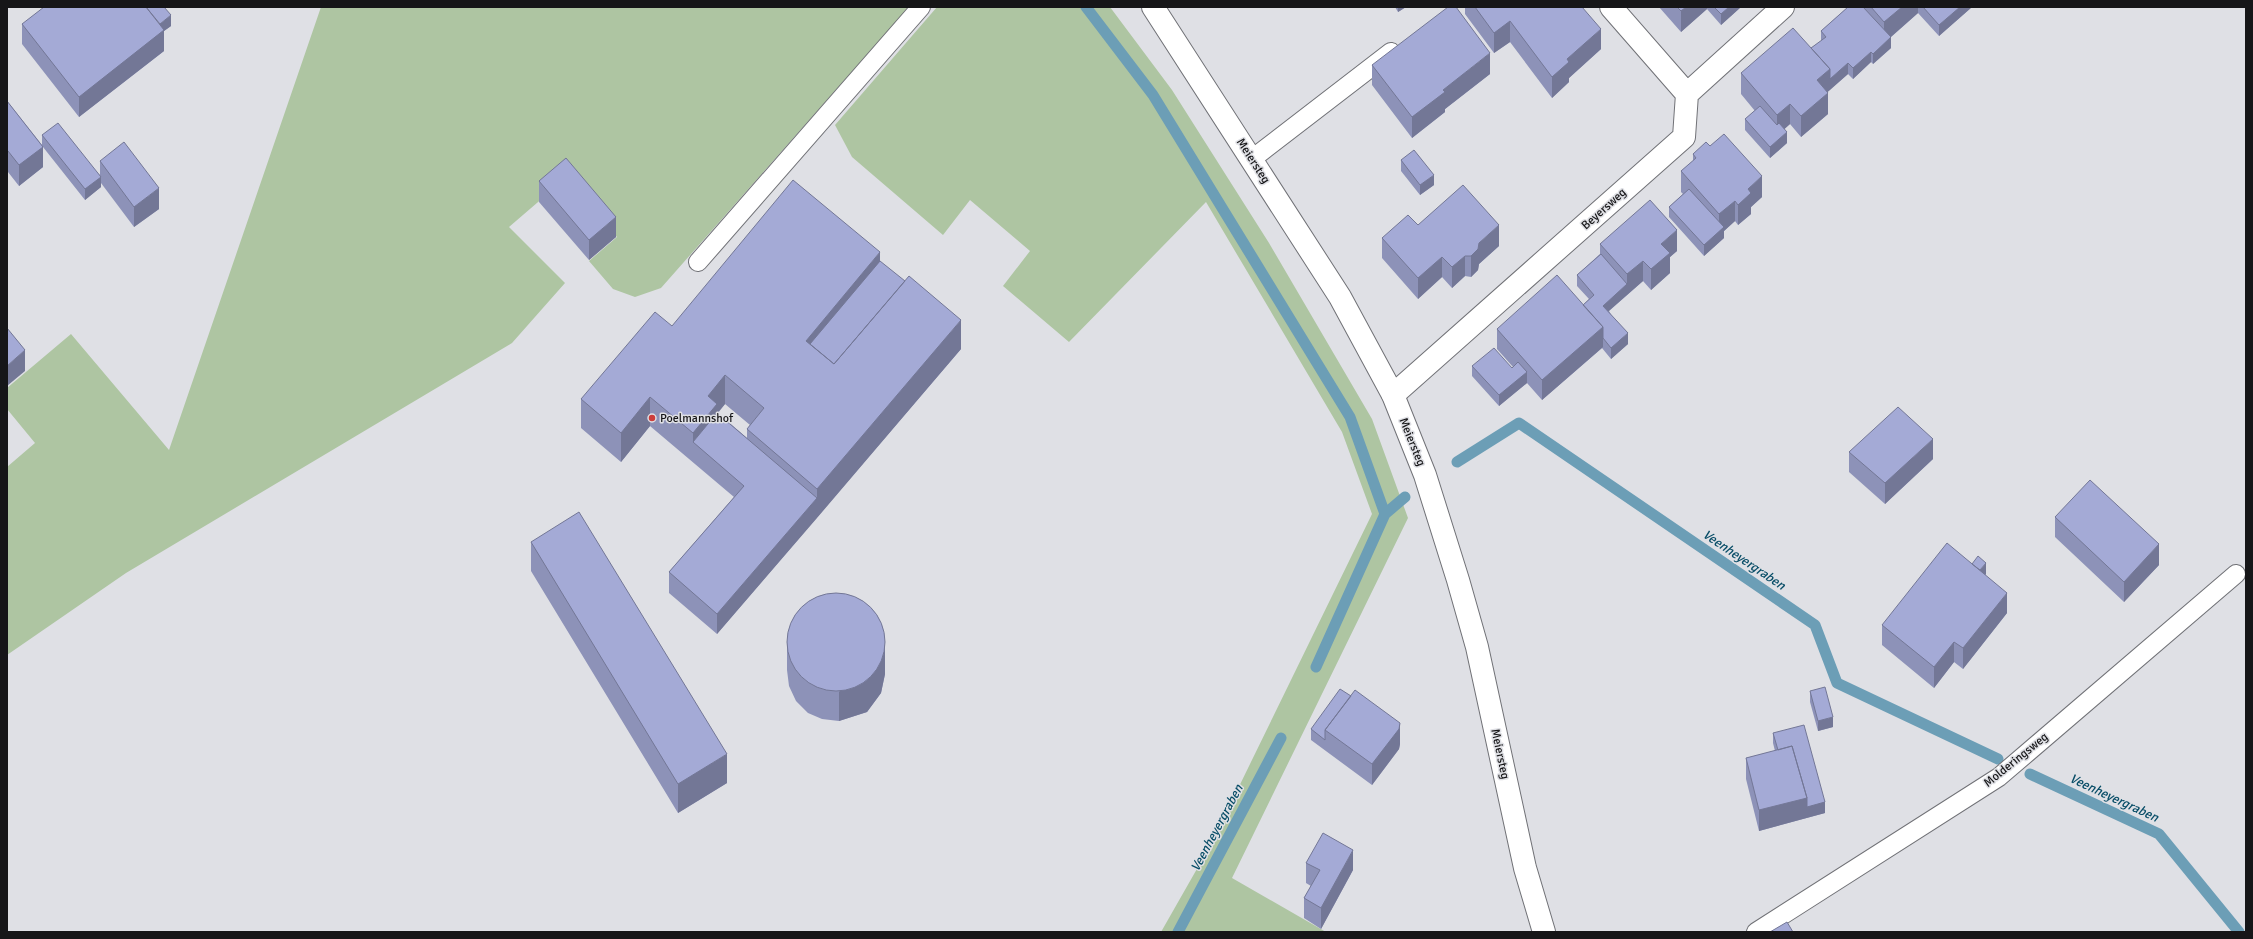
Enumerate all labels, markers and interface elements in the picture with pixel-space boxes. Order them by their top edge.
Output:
street label: Meiersteg [1233,136,1273,186]
street label: Beyersweg [1579,185,1629,233]
place label: Poelmannshof [660,411,734,426]
marker: Poelmannshof [647,413,657,423]
street label: Meiersteg [1395,416,1429,468]
water label: Veenheyergraben [1700,527,1789,594]
street label: Meiersteg [1487,727,1513,781]
street label: Molderingsweg [1981,729,2051,791]
water label: Veenheyergraben [2067,770,2162,826]
water label: Veenheyergraben [1187,781,1247,874]

